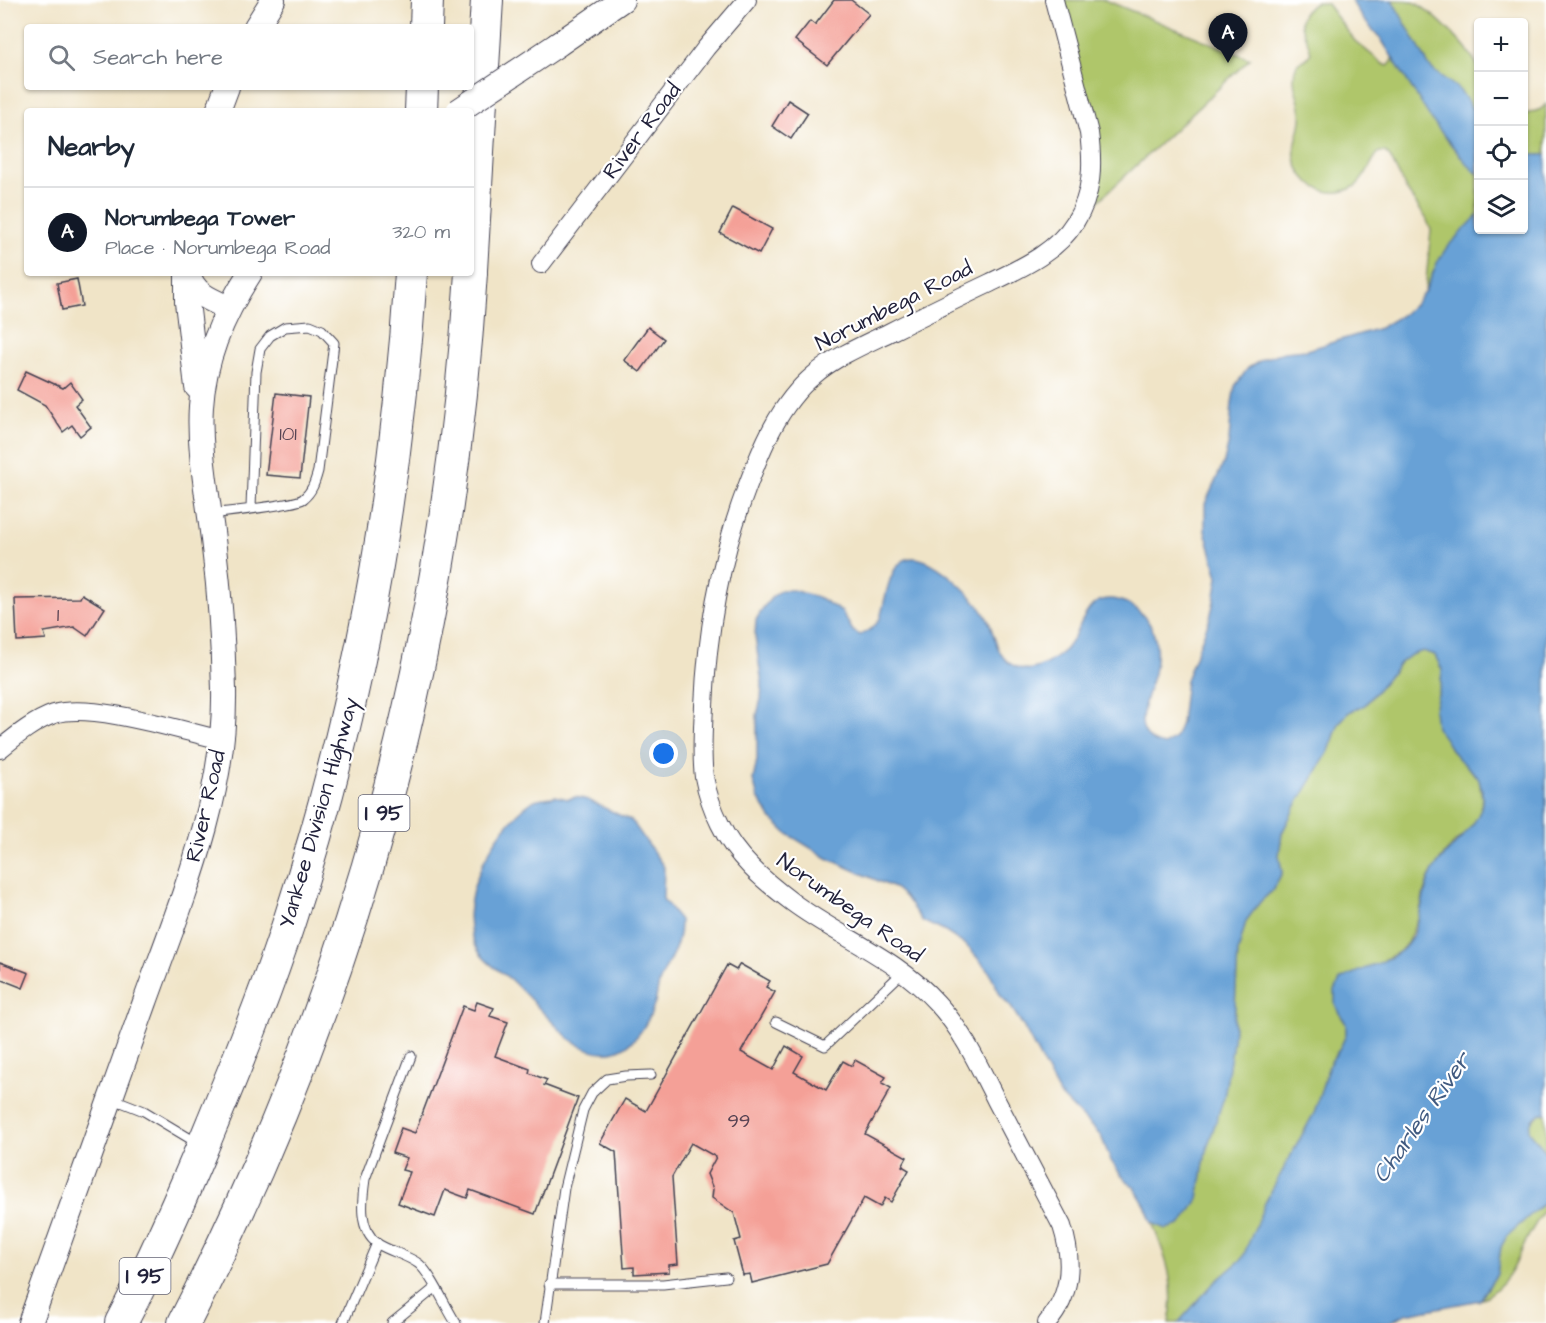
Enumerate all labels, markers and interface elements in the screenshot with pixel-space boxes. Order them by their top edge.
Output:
pin: A [1208,14,1248,63]
map controls [1474,18,1528,234]
button: + [1474,18,1528,72]
search box [24,24,474,90]
icon: search [45,41,78,74]
text: Search here [93,42,223,73]
button: − [1474,72,1528,126]
street label: River Road [595,76,689,186]
button: locate [1474,126,1528,180]
text: Nearby [48,129,135,165]
button: layers [1474,180,1528,234]
text: Norumbega Tower [105,203,295,234]
text: A [61,218,74,246]
text: 320 m [392,218,450,246]
text: Place · Norumbega Road [105,234,330,262]
street label: Norumbega Road [810,253,978,360]
house number: 101 [279,420,297,448]
house number: 1 [57,601,60,629]
street label: Yankee Division Highway [271,694,368,932]
your location [649,739,678,768]
street label: River Road [178,747,234,865]
road number: I 95 [358,795,410,831]
street label: Norumbega Road [770,846,930,971]
water label: Charles River [1364,1044,1481,1190]
house number: 99 [728,1107,750,1135]
road number: I 95 [120,1258,170,1294]

